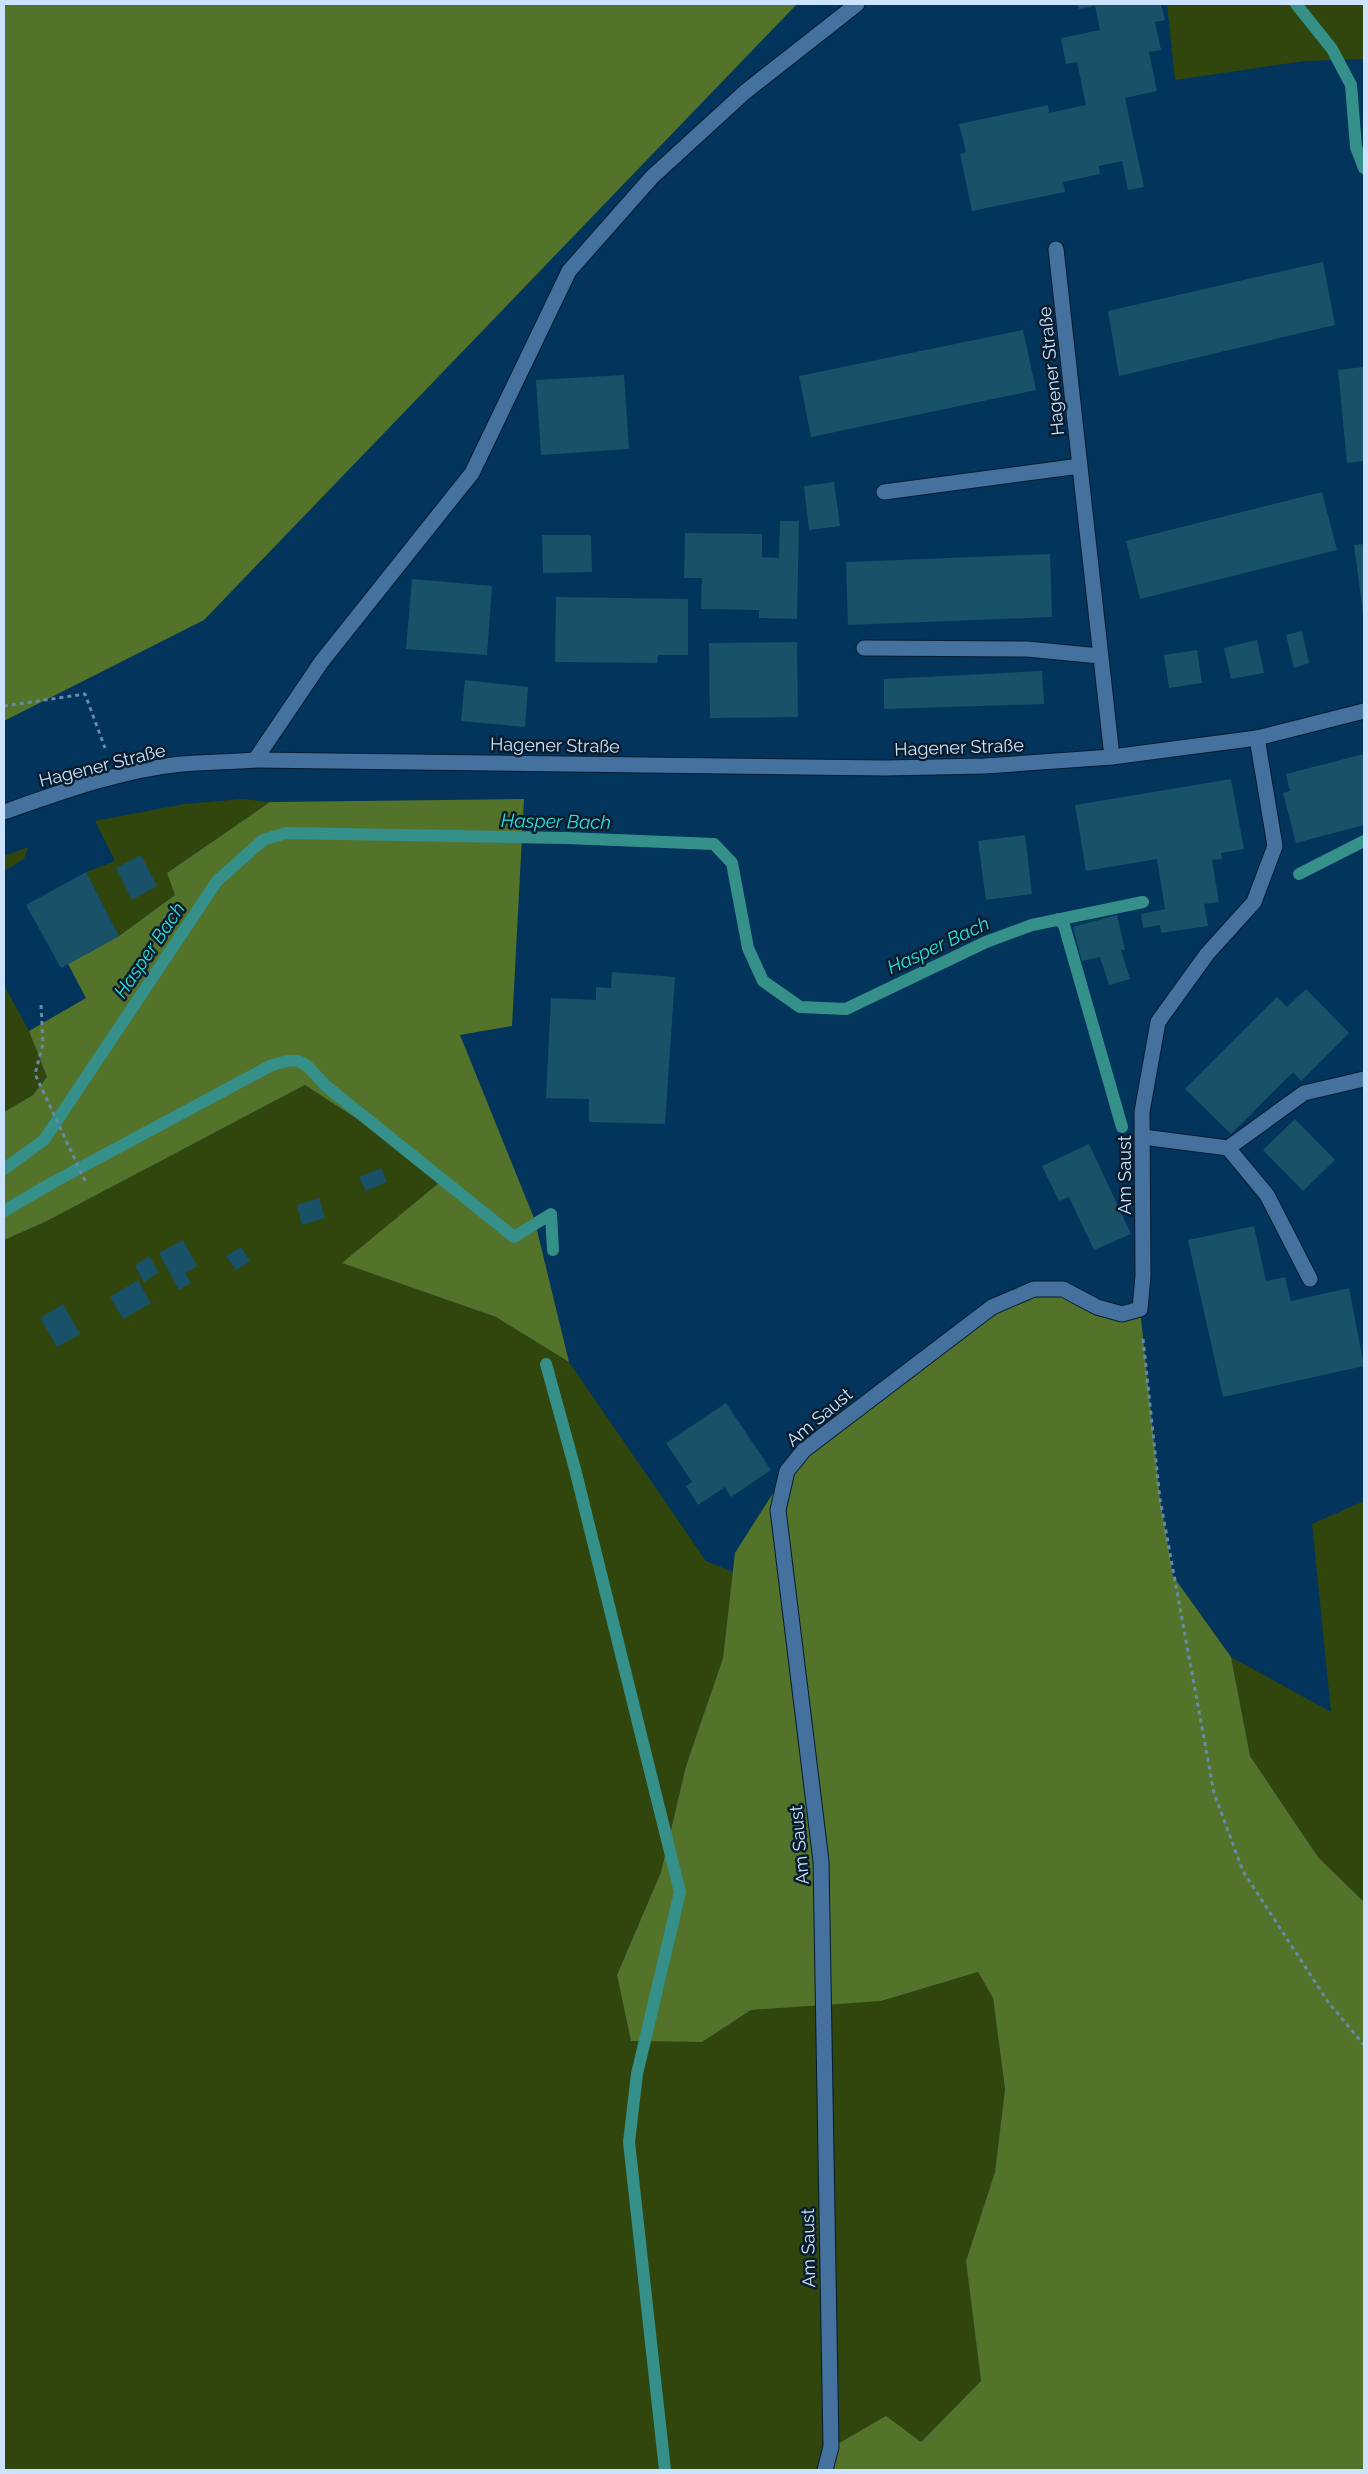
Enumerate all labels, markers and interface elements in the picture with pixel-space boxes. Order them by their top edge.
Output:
street label: Hagener Straße [1034,305,1068,437]
street label: Hagener Straße [490,733,620,757]
street label: Hagener Straße [894,734,1025,760]
street label: Hagener Straße [37,739,168,791]
water label: Hasper Bach [501,809,611,833]
water label: Hasper Bach [109,898,189,1002]
water label: Hasper Bach [883,912,993,978]
street label: Am Saust [1114,1135,1135,1215]
street label: Am Saust [782,1383,856,1451]
street label: Am Saust [785,1805,813,1885]
street label: Am Saust [797,2208,819,2288]

